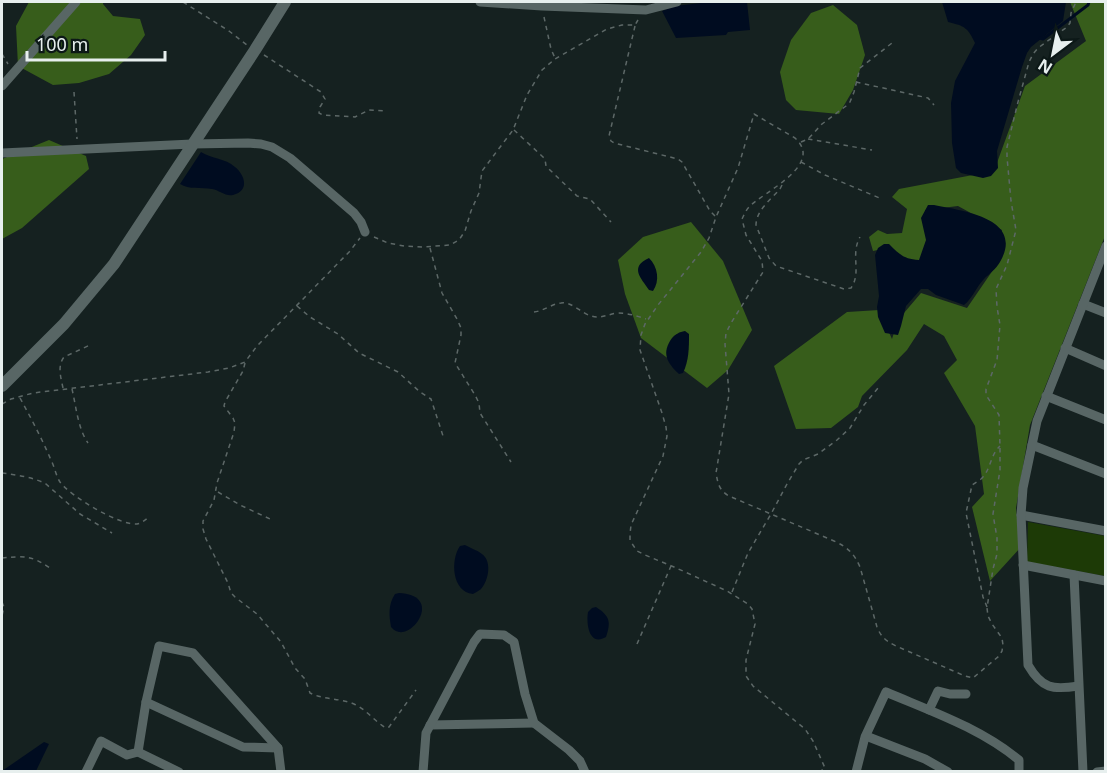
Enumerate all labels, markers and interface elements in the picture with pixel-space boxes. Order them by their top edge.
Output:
scale bar [27,24,165,62]
north arrow [1023,24,1083,84]
text: 100 m [36,32,88,56]
text: N [1034,54,1056,79]

